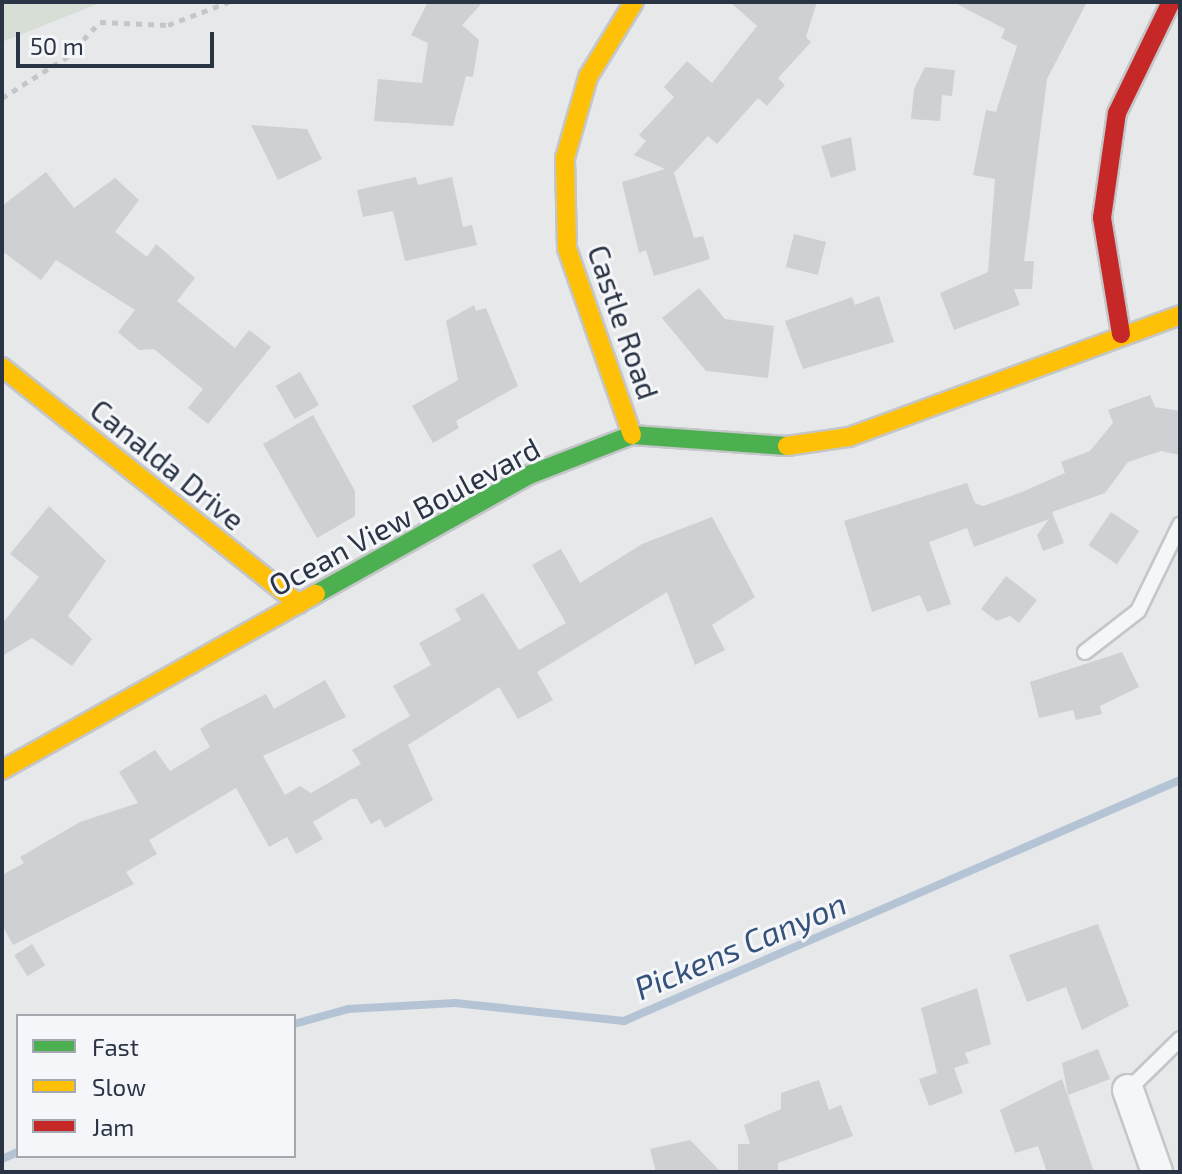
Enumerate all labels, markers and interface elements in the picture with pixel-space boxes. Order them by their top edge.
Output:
scale bar [20,16,218,66]
text: 50 m [30,31,84,60]
street label: Castle Road [581,240,667,404]
street label: Canalda Drive [84,391,252,537]
street label: Ocean View Boulevard [262,429,546,603]
water label: Pickens Canyon [628,883,852,1007]
legend [16,1014,296,1158]
text: Fast [92,1032,139,1061]
text: Slow [92,1072,146,1101]
text: Jam [92,1112,134,1141]

